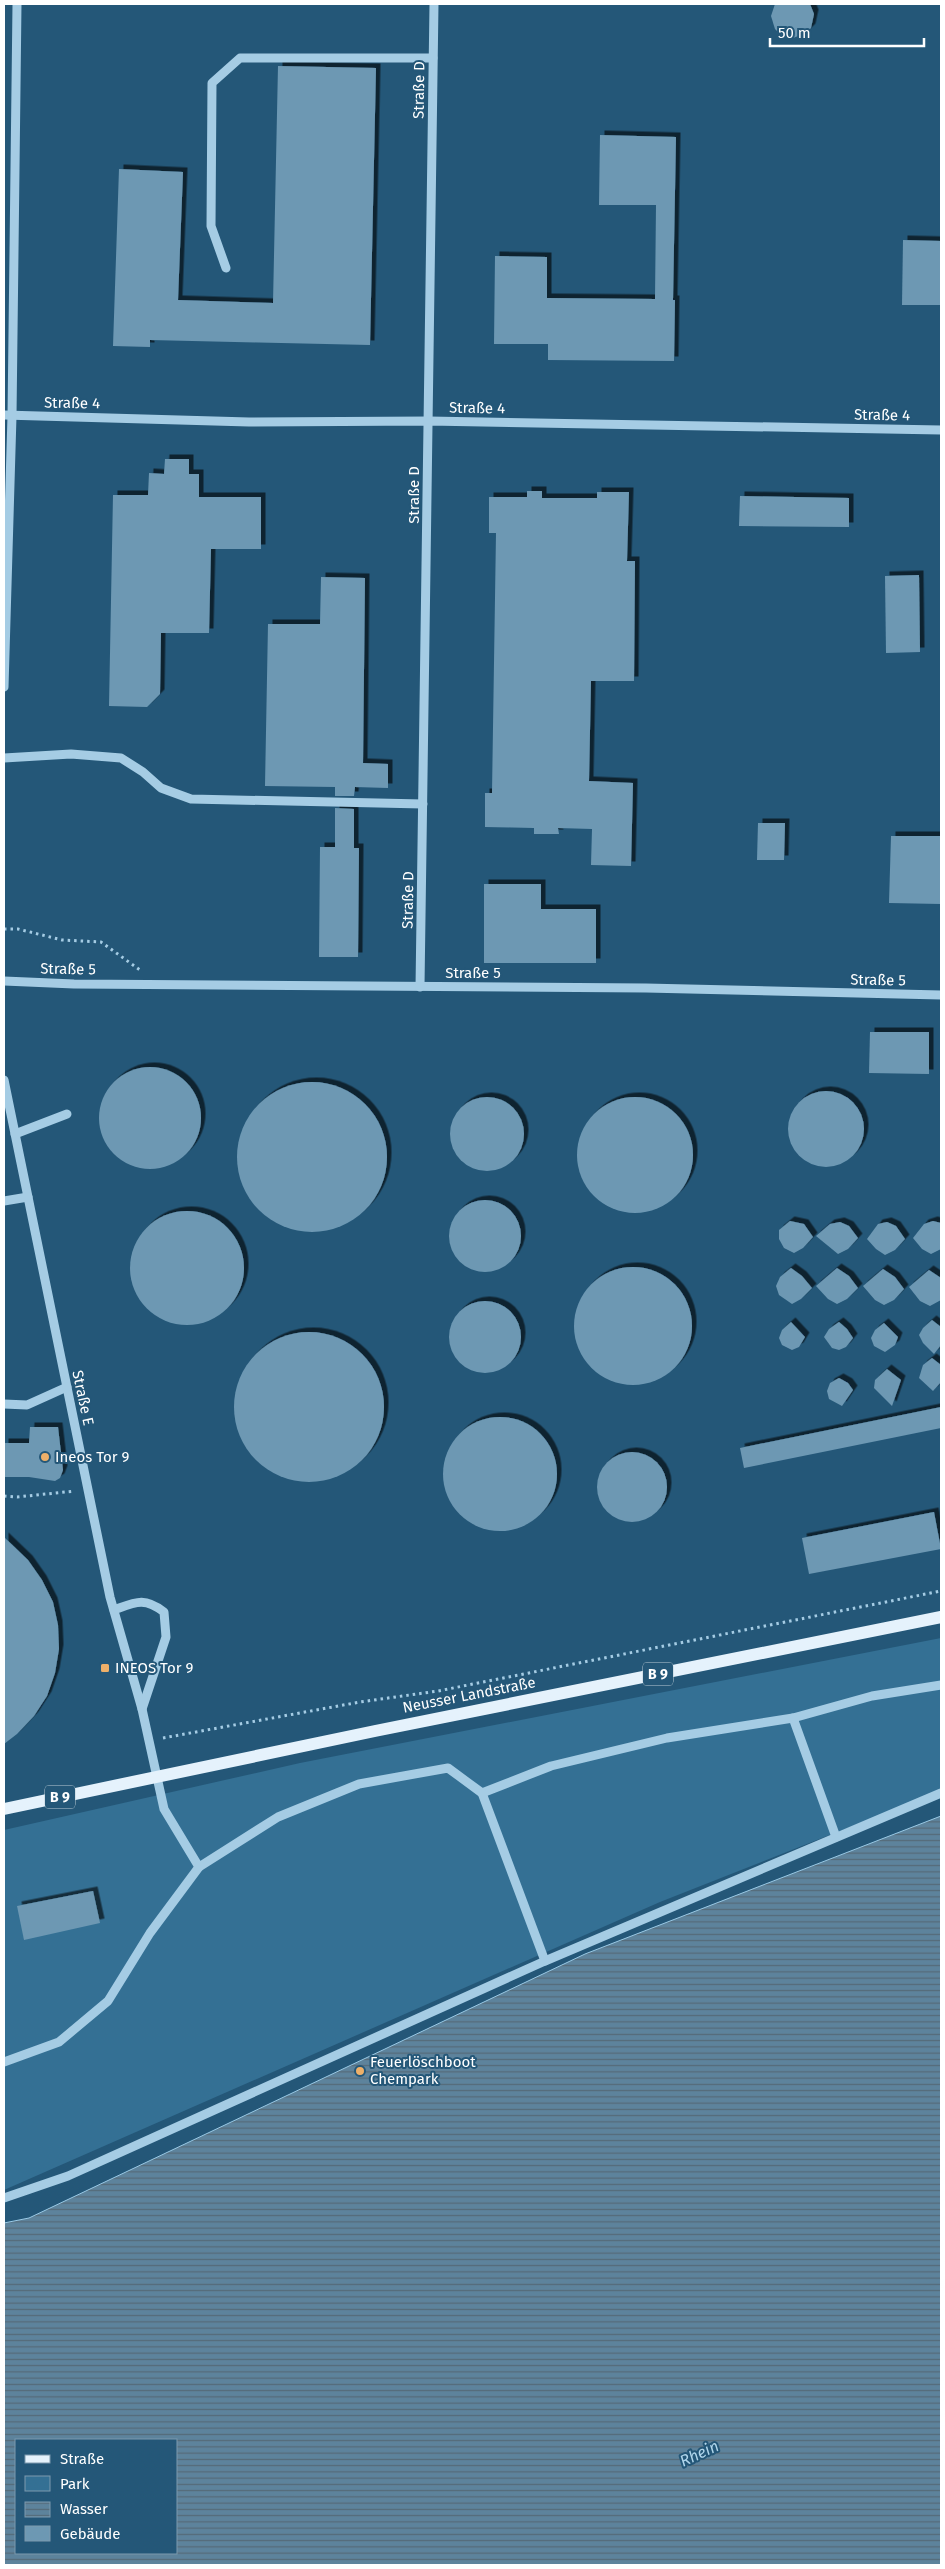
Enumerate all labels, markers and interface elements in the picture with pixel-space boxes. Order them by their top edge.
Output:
scale bar [770,15,924,47]
text: 50 m [778,24,811,42]
street label: Straße D [409,61,429,119]
street label: Straße 4 [44,394,100,412]
street label: Straße 4 [449,399,505,417]
street label: Straße 4 [854,406,910,424]
street label: Straße D [405,466,423,524]
street label: Straße D [398,871,418,929]
street label: Straße 5 [40,960,96,978]
street label: Straße 5 [445,964,501,982]
street label: Straße 5 [850,971,906,989]
street label: Straße E [68,1369,98,1427]
place label: Ineos Tor 9 [55,1448,130,1466]
marker: Ineos Tor 9 [39,1451,51,1463]
place label: INEOS Tor 9 [115,1659,194,1677]
marker: INEOS Tor 9 [99,1662,111,1674]
road number: B 9 [643,1662,673,1686]
street label: Neusser Landstraße [401,1673,537,1717]
road number: B 9 [45,1785,75,1808]
place label: Feuerlöschboot Chempark [370,2053,476,2088]
marker: Feuerlöschboot Chempark [354,2065,366,2077]
water label: Rhein [677,2436,722,2471]
legend [15,2439,178,2554]
text: Straße [60,2450,104,2468]
text: Park [60,2475,90,2493]
text: Wasser [60,2500,108,2518]
text: Gebäude [60,2525,120,2543]

